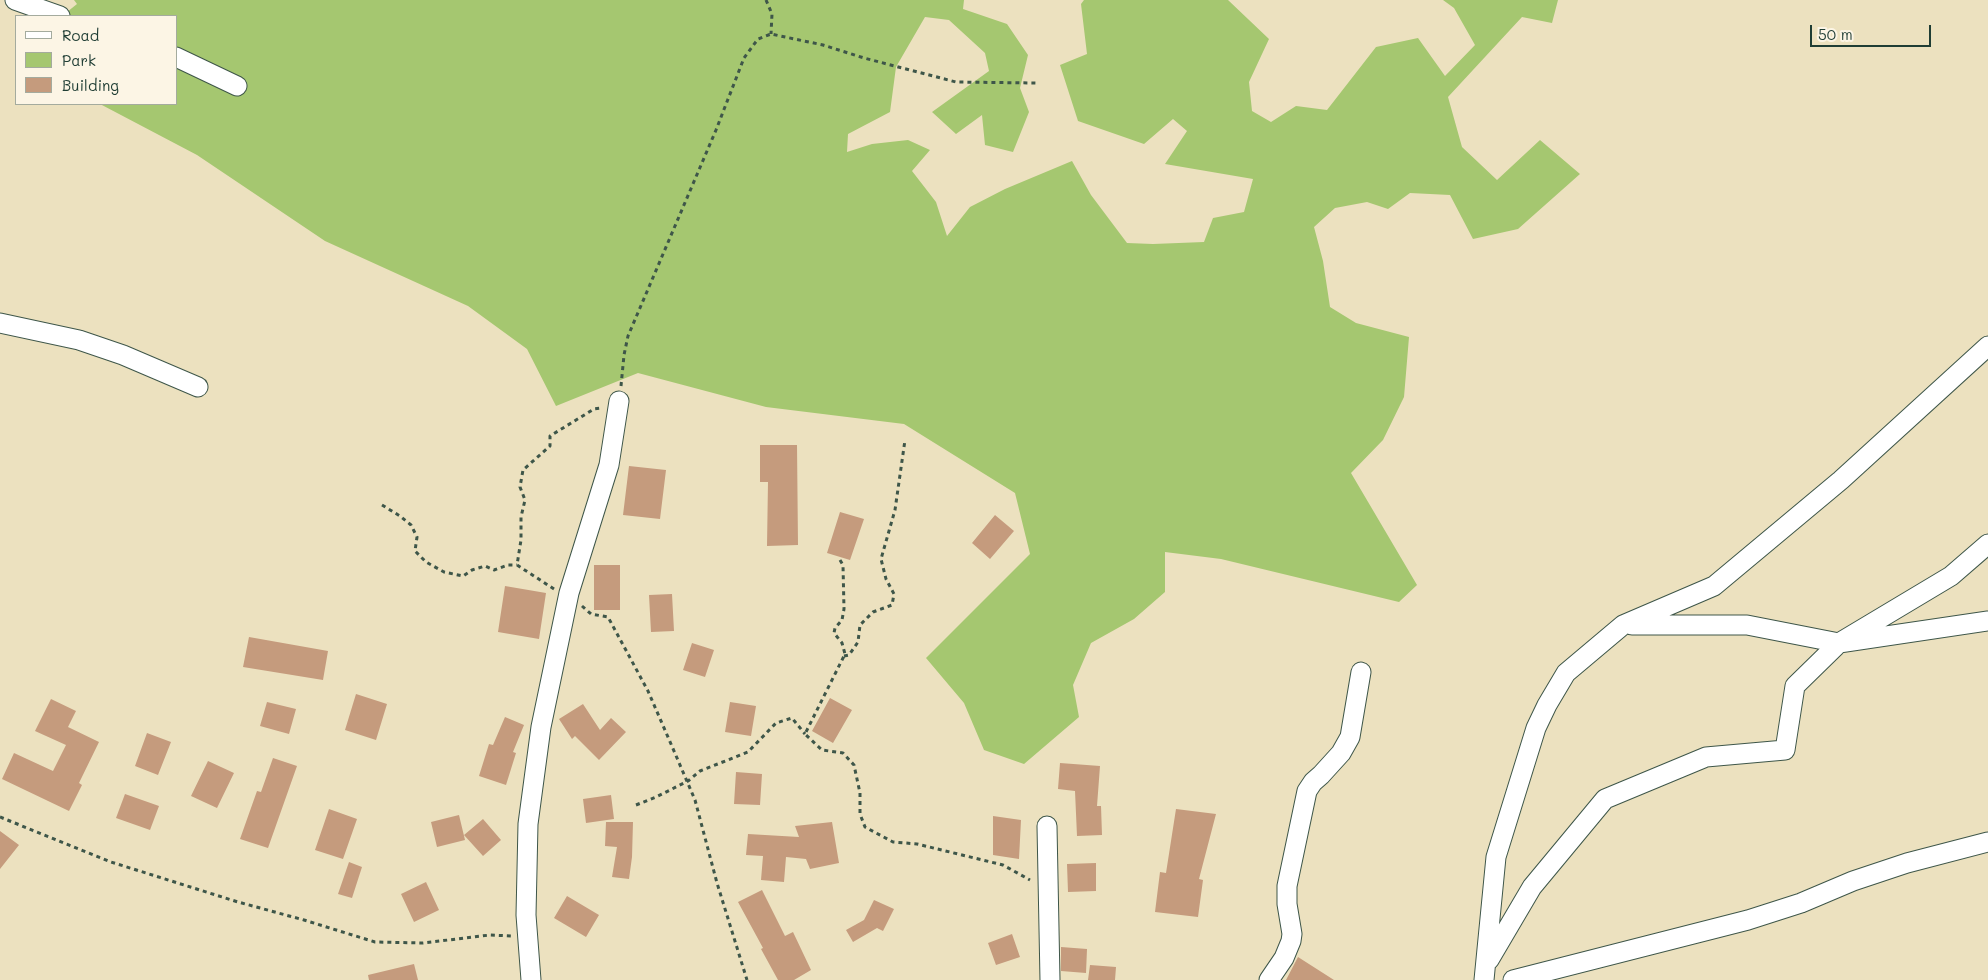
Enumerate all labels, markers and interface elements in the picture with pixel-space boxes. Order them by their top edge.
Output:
legend [15,15,178,105]
scale bar [1813,15,1934,47]
text: 50 m [1818,24,1853,44]
text: Road [62,25,99,45]
text: Park [62,50,96,70]
text: Building [62,75,119,95]

